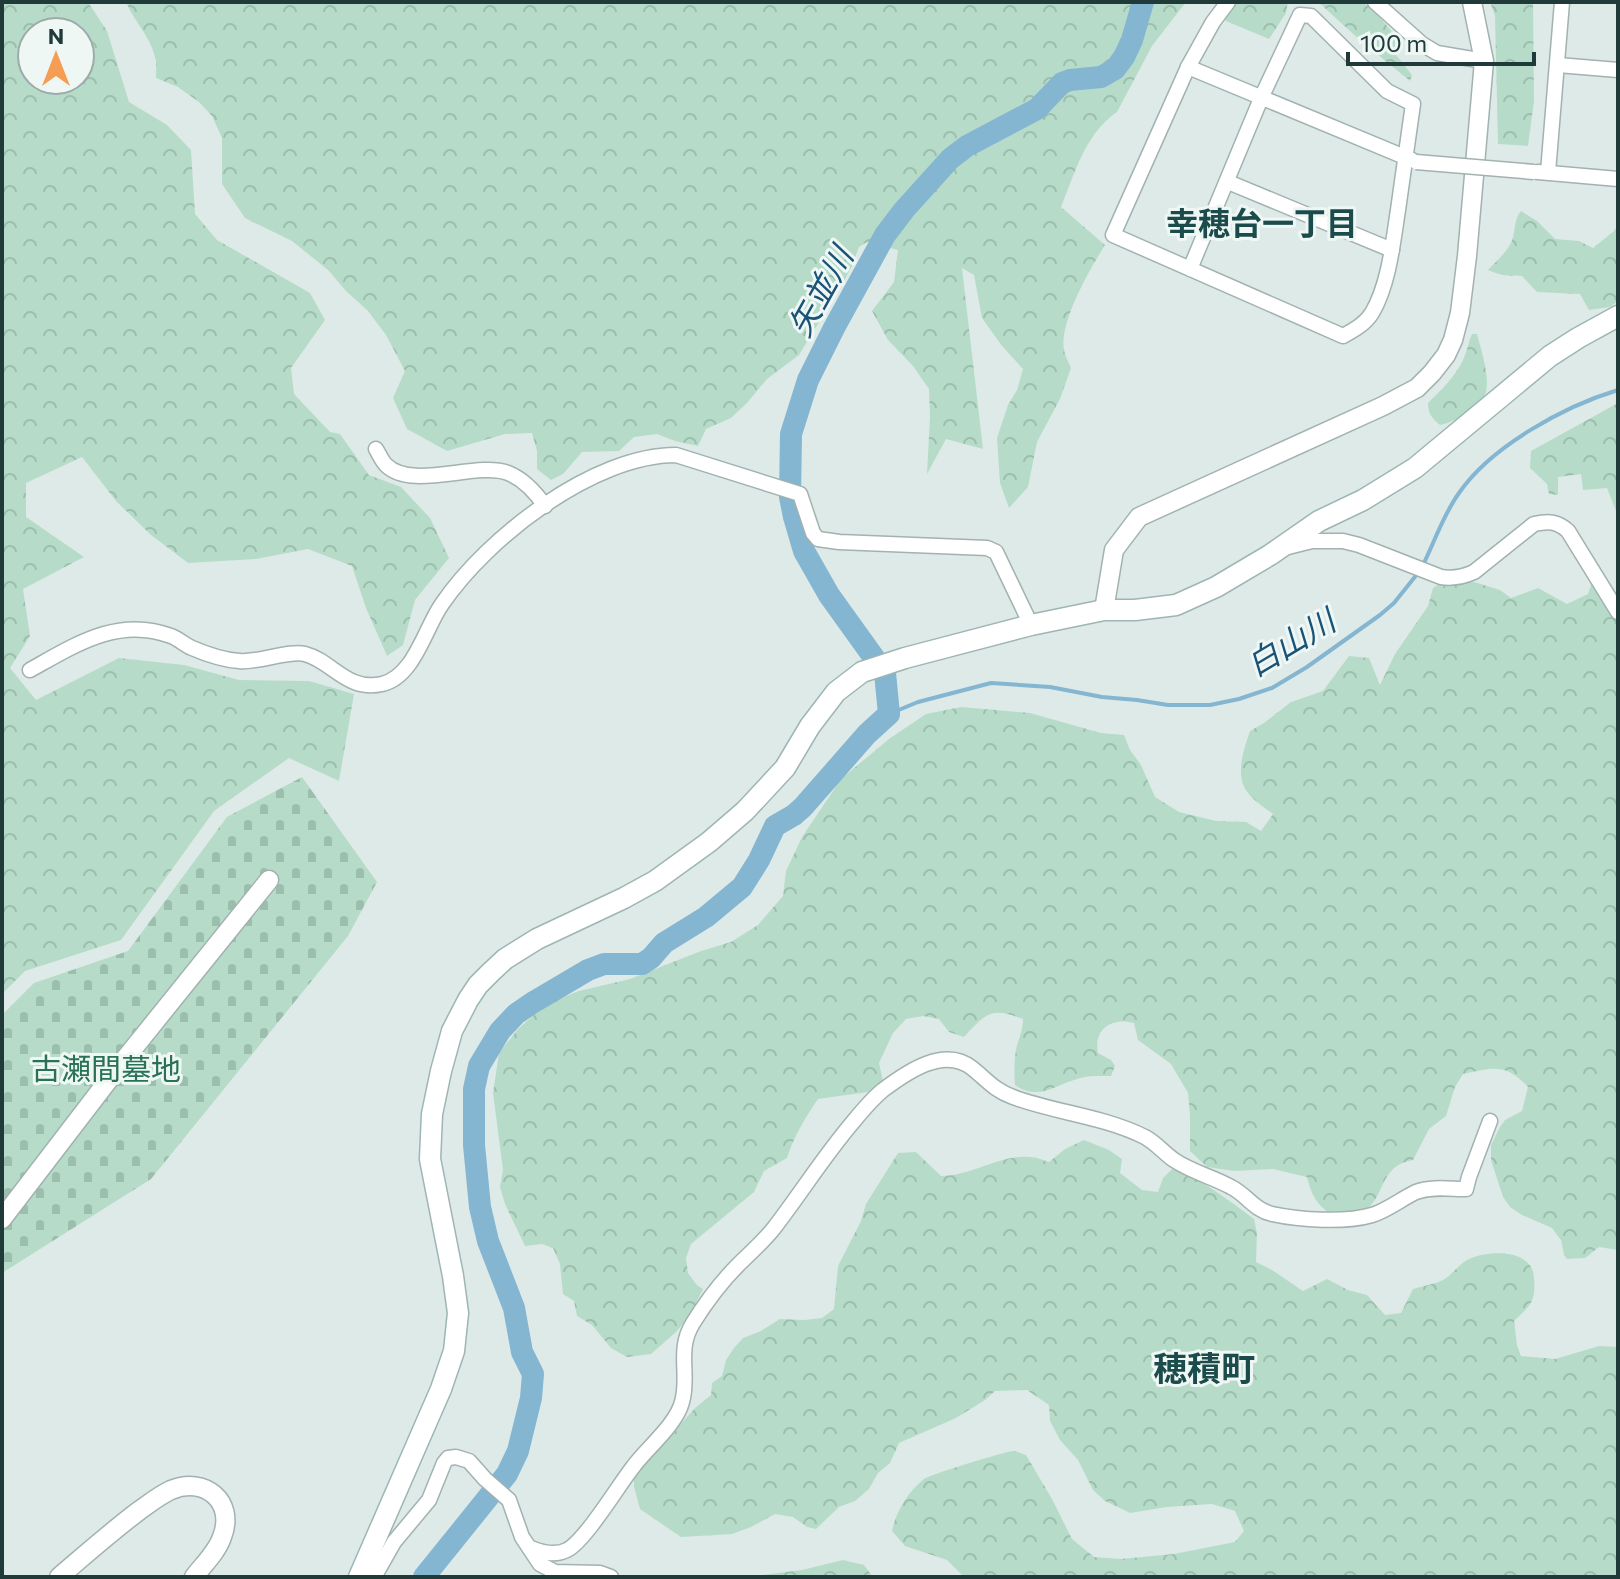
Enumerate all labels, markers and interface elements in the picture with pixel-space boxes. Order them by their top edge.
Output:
north arrow [16,16,96,96]
scale bar [1348,16,1534,66]
text: N [48,22,64,49]
text: 100 m [1360,28,1427,57]
district label: 幸穂台一丁目 [1166,202,1358,242]
water label: 矢並川 [778,237,861,343]
water label: 白山川 [1239,598,1344,683]
park label: 古瀬間墓地 [31,1049,181,1086]
district label: 穂積町 [1153,1346,1255,1388]

